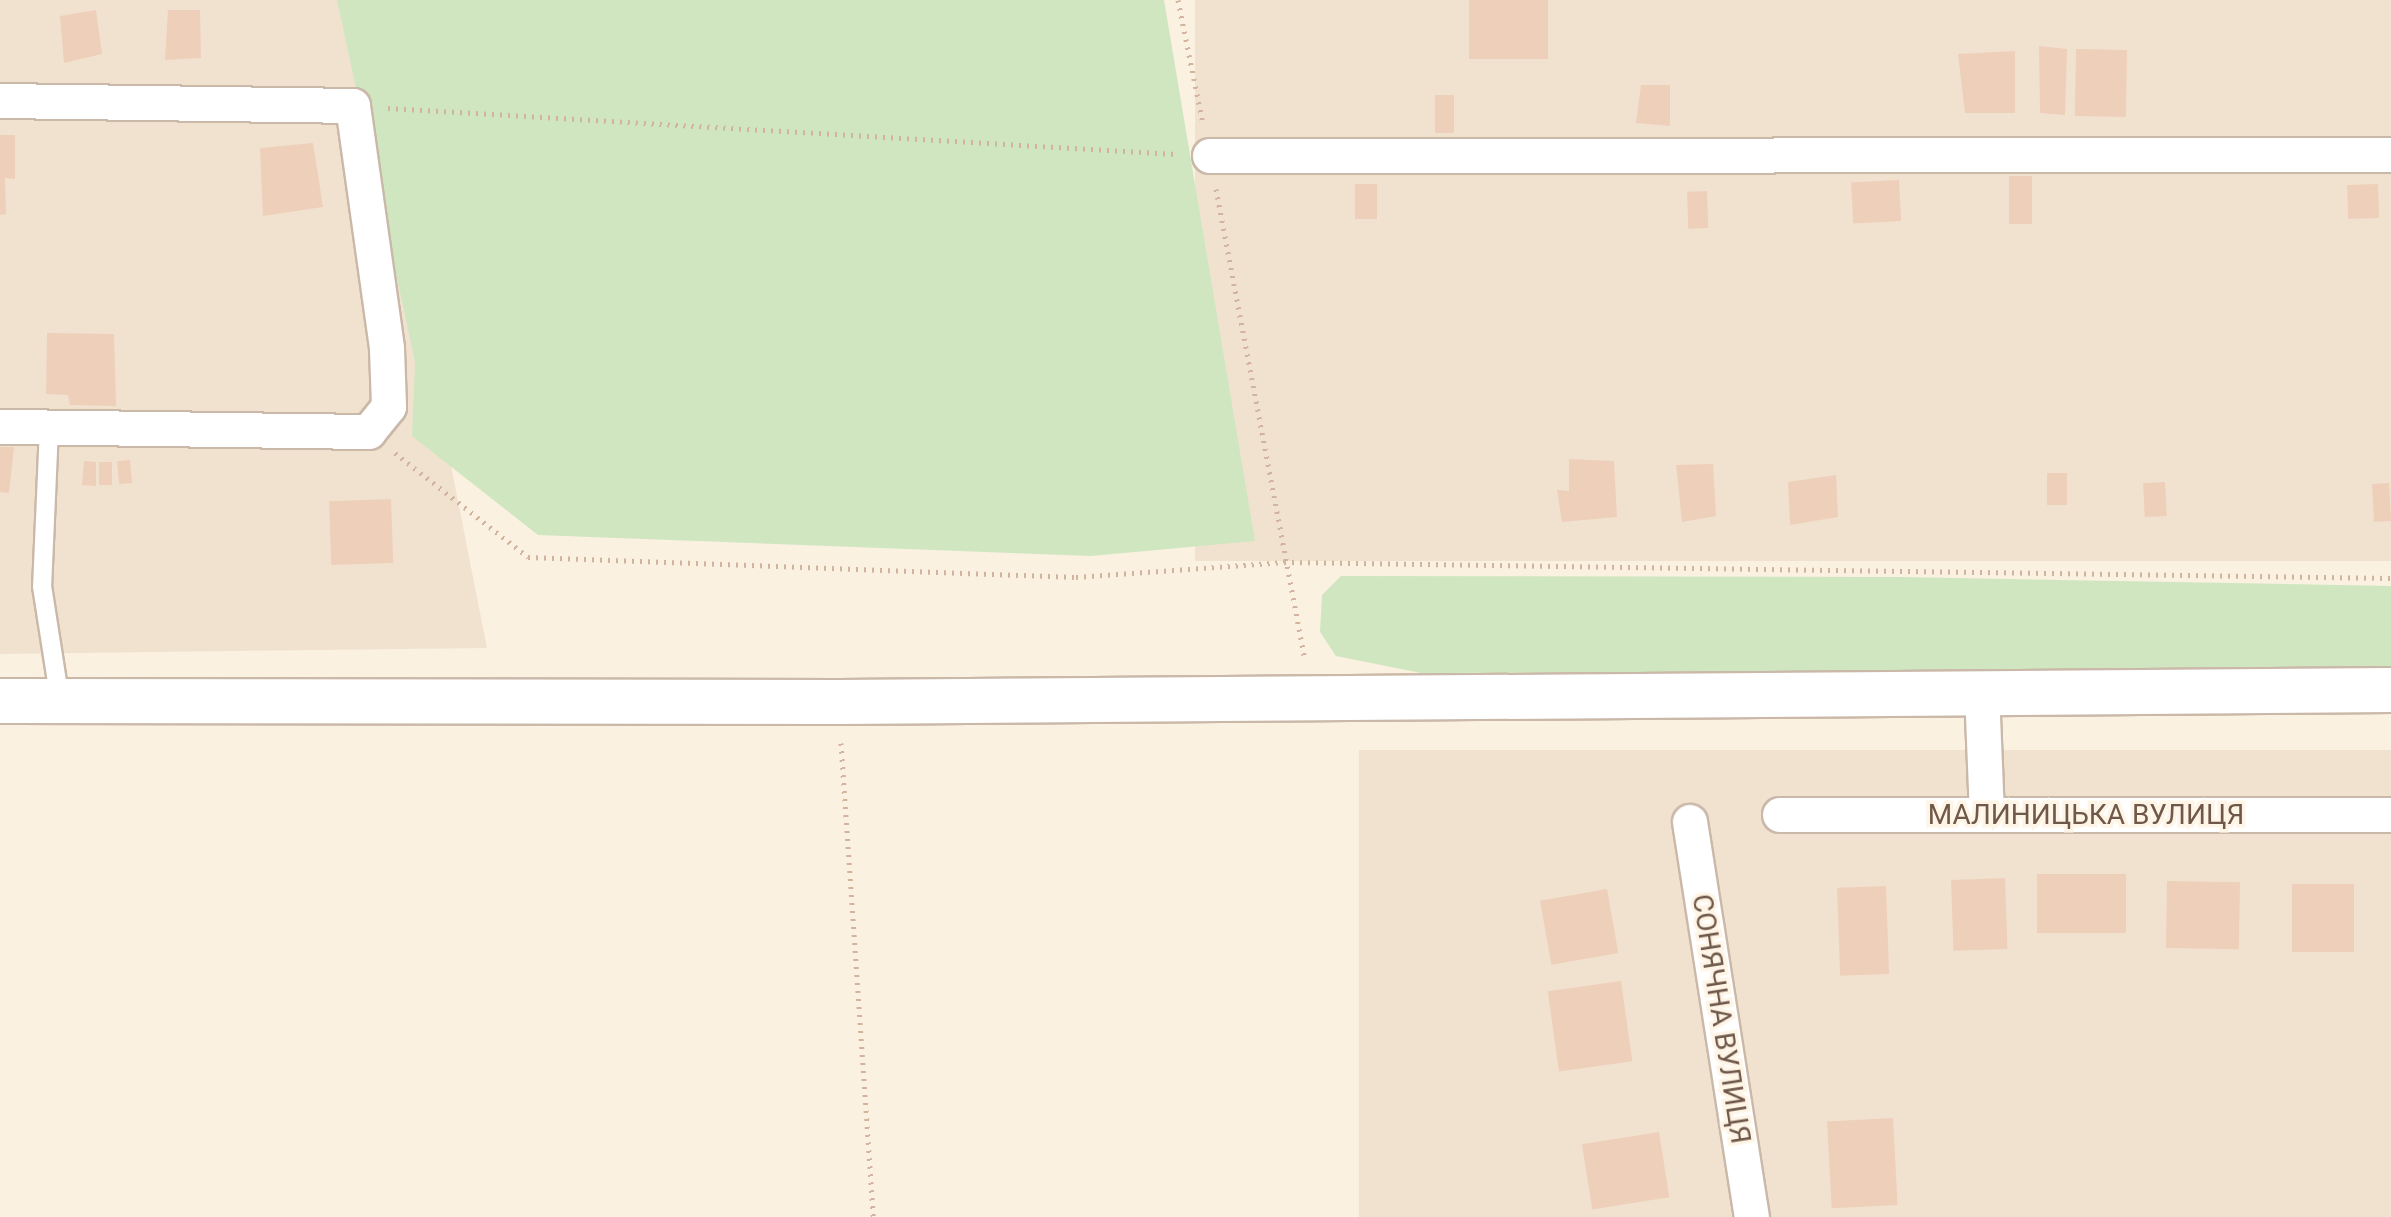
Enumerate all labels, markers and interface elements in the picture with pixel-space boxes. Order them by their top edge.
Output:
street label: МАЛИНИЦЬКА ВУЛИЦЯ [1928,798,2244,832]
street label: СОНЯЧНА ВУЛИЦЯ [1685,892,1757,1146]

